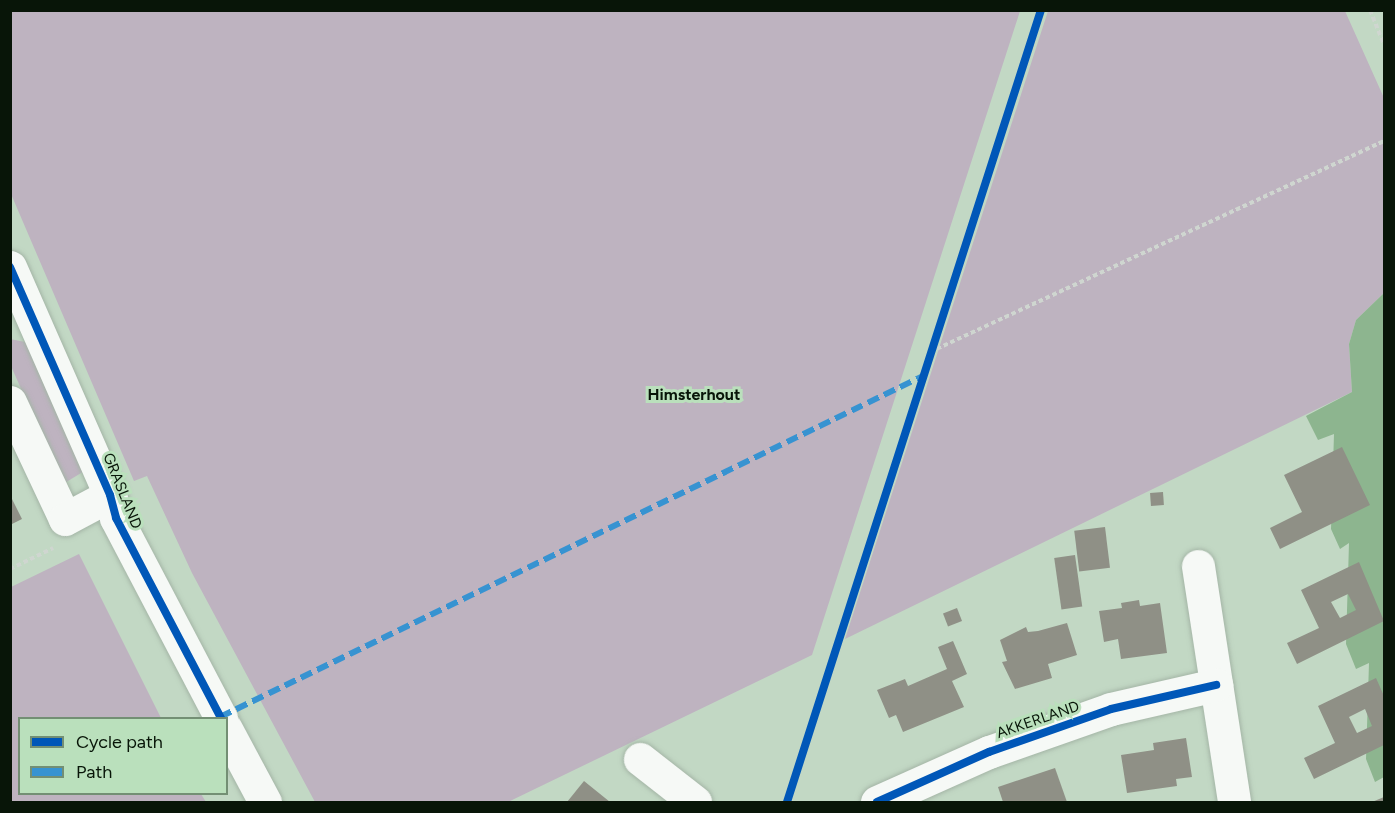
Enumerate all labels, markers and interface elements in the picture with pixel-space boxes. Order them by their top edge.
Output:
district label: Himsterhout [648,385,740,405]
street label: GRASLAND [99,451,145,531]
street label: AKKERLAND [994,697,1082,743]
legend [18,717,228,795]
text: Cycle path [76,731,163,753]
text: Path [76,761,112,783]

